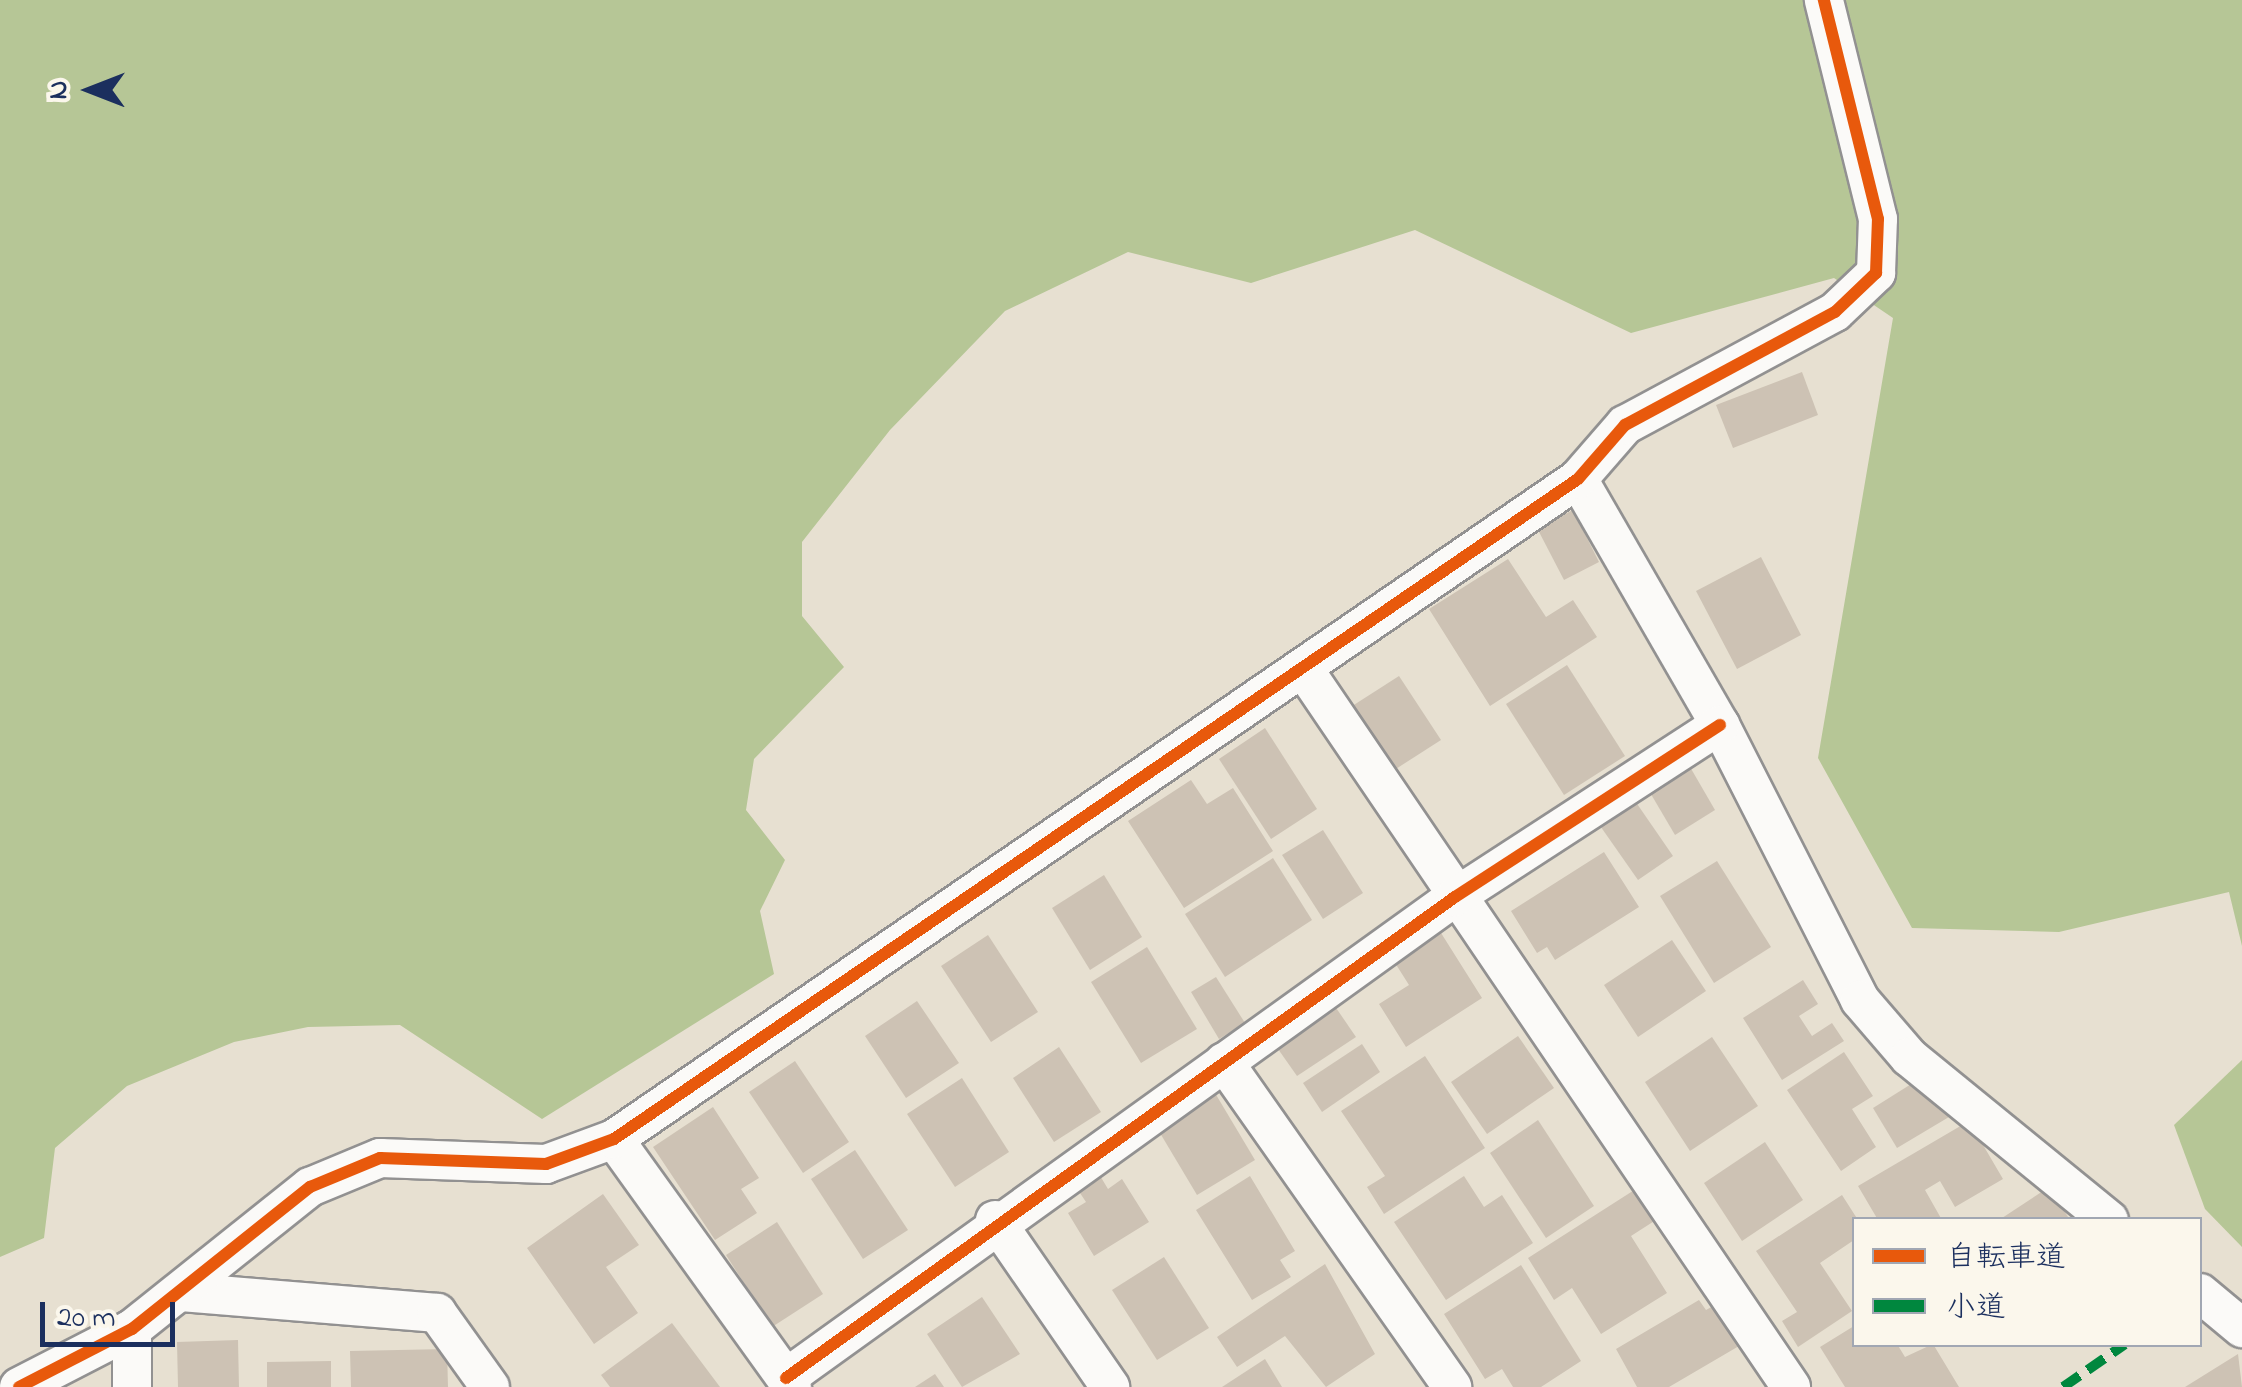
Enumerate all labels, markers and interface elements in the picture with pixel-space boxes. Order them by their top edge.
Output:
north arrow [40,40,140,140]
text: N [39,81,80,99]
legend [1852,1217,2202,1347]
text: 自転車道 [1946,1237,2066,1281]
scale bar [45,1282,180,1344]
text: 小道 [1946,1287,2006,1331]
text: 20 m [57,1297,116,1341]

